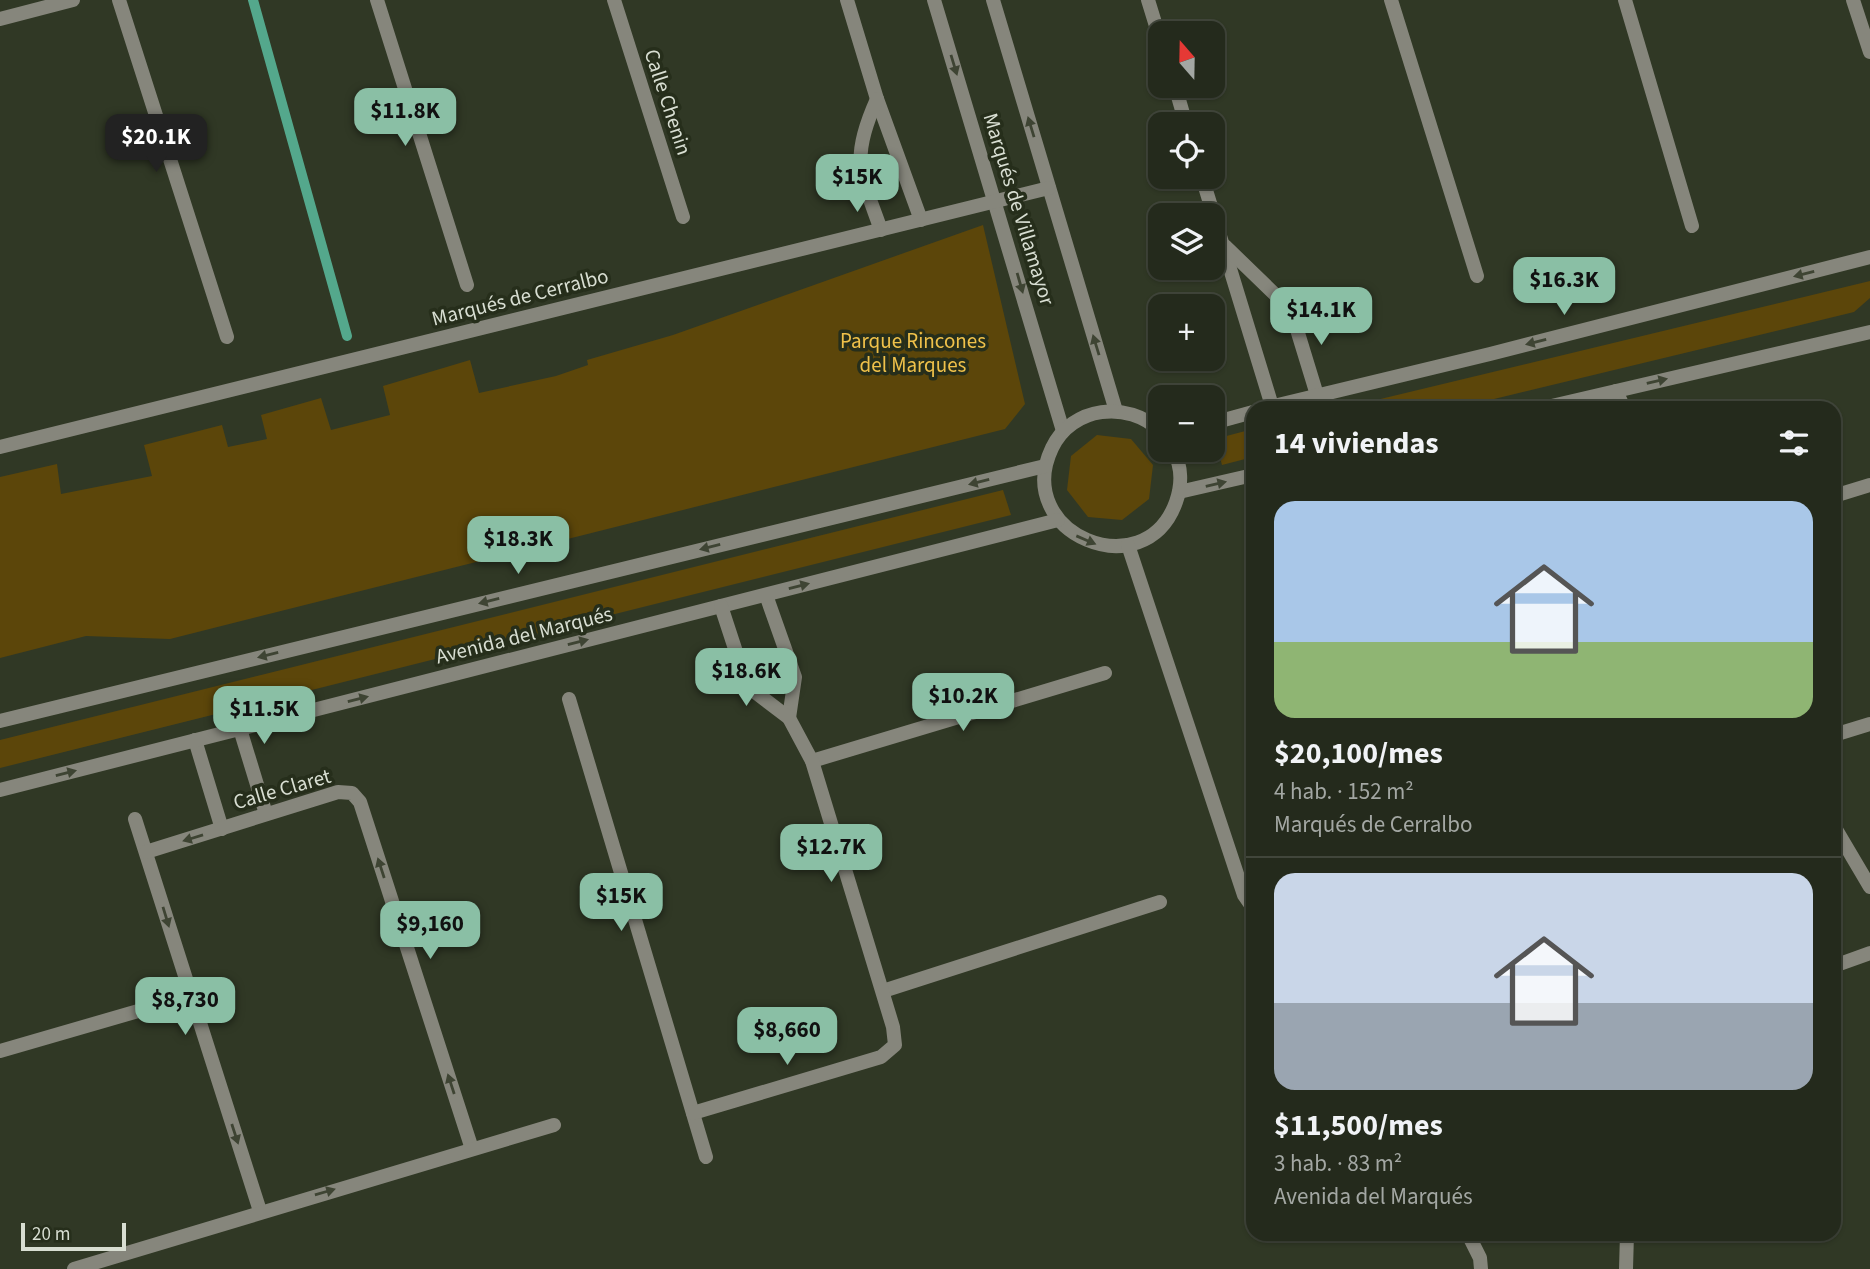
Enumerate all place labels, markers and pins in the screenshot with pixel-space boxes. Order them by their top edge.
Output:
pin: $11.8K [348,88,462,148]
pin: $20.1K [99,114,213,174]
pin: $15K [816,154,898,214]
pin: $16.3K [1507,258,1621,317]
pin: $14.1K [1264,288,1378,347]
pin: $18.3K [461,516,575,576]
pin: $18.6K [689,648,803,708]
pin: $10.2K [906,674,1020,733]
pin: $11.5K [207,686,321,746]
pin: $12.7K [774,824,888,884]
pin: $15K [580,874,662,933]
pin: $9,160 [373,902,487,961]
pin: $8,730 [128,978,242,1037]
pin: $8,660 [730,1007,844,1067]

